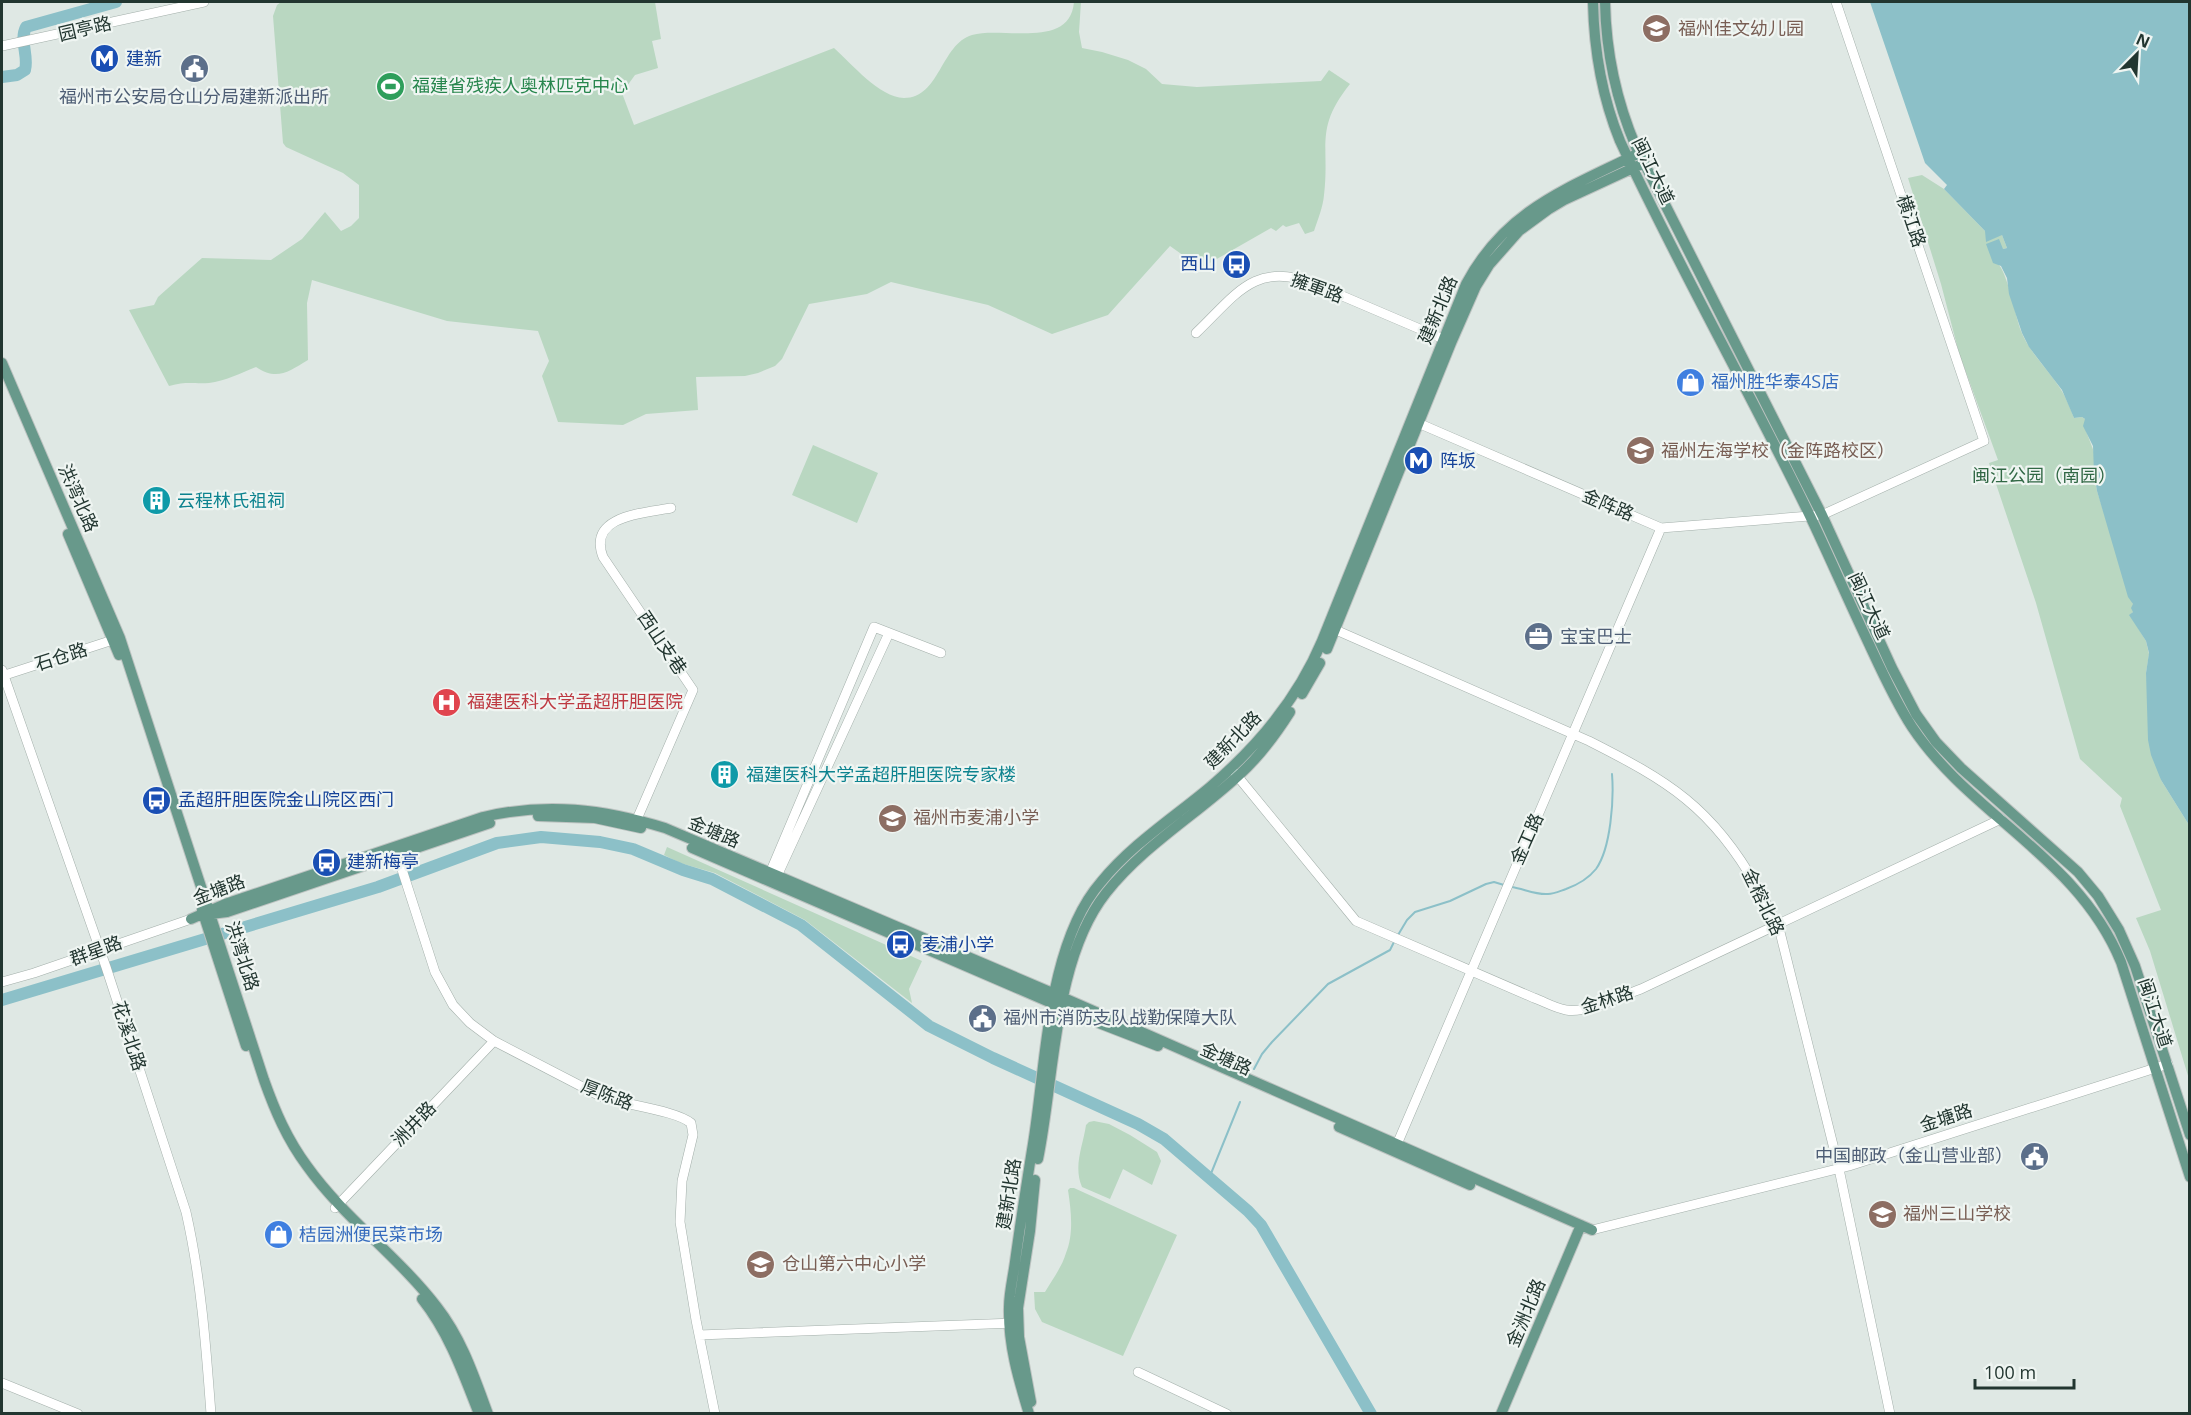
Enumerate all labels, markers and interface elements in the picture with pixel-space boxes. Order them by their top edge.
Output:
street label: 园亭路 [56,10,114,46]
school or university icon: 福州佳文幼儿园 [1641,13,1673,45]
place label: 福州佳文幼儿园 [1678,16,1804,40]
north arrow [2107,24,2167,84]
text: N [2133,28,2154,53]
metro station icon: 建新 [89,43,121,75]
place label: 建新 [126,46,162,70]
public building icon: 福州市公安局仓山分局建新派出所 [178,52,210,84]
sports icon: 福建省残疾人奥林匹克中心 [375,70,407,102]
place label: 福建省残疾人奥林匹克中心 [412,73,628,97]
place label: 福州市公安局仓山分局建新派出所 [59,84,329,108]
street label: 闽江大道 [1627,133,1680,208]
street label: 横江路 [1892,191,1932,250]
bus stop icon: 西山 [1221,248,1253,280]
place label: 西山 [1180,251,1216,275]
street label: 擁軍路 [1288,267,1347,308]
street label: 建新北路 [1412,272,1462,347]
shop icon: 福州胜华泰4S店 [1674,366,1706,398]
place label: 福州胜华泰4S店 [1711,369,1839,393]
school or university icon: 福州左海学校（金阵路校区） [1624,435,1656,467]
place label: 福州左海学校（金阵路校区） [1661,438,1895,462]
metro station icon: 阵坂 [1403,445,1435,477]
place label: 阵坂 [1440,448,1476,472]
street label: 洪湾北路 [53,460,105,535]
park label: 闽江公园（南园） [1972,463,2116,487]
street label: 金阵路 [1579,482,1638,526]
building icon: 云程林氏祖祠 [140,485,172,517]
place label: 云程林氏祖祠 [177,488,285,512]
street label: 闽江大道 [1844,568,1896,643]
street label: 西山支巷 [633,606,693,679]
office icon: 宝宝巴士 [1523,621,1555,653]
place label: 宝宝巴士 [1560,624,1632,648]
street label: 石仓路 [31,636,90,676]
hospital icon: 福建医科大学孟超肝胆医院 [430,686,462,718]
place label: 福建医科大学孟超肝胆医院 [467,689,683,713]
street label: 建新北路 [1199,705,1266,774]
building icon: 福建医科大学孟超肝胆医院专家楼 [709,759,741,791]
place label: 福建医科大学孟超肝胆医院专家楼 [746,762,1016,786]
bus stop icon: 孟超肝胆医院金山院区西门 [141,784,173,816]
place label: 孟超肝胆医院金山院区西门 [178,787,394,811]
school or university icon: 福州市麦浦小学 [876,802,908,834]
place label: 福州市麦浦小学 [913,805,1039,829]
street label: 金塘路 [685,809,744,853]
street label: 金工路 [1504,809,1548,868]
bus stop icon: 建新梅亭 [310,846,342,878]
place label: 建新梅亭 [347,849,419,873]
street label: 金榕北路 [1737,864,1790,939]
street label: 金塘路 [189,868,248,910]
street label: 洪湾北路 [220,918,265,994]
bus stop icon: 麦浦小学 [885,929,917,961]
street label: 群星路 [66,930,125,971]
place label: 麦浦小学 [922,932,994,956]
street label: 闽江大道 [2133,975,2178,1051]
street label: 金林路 [1577,979,1636,1019]
street label: 花溪北路 [107,998,152,1074]
public building icon: 福州市消防支队战勤保障大队 [966,1002,998,1034]
place label: 福州市消防支队战勤保障大队 [1003,1005,1237,1029]
street label: 金塘路 [1197,1036,1256,1080]
street label: 厚陈路 [578,1073,637,1115]
street label: 洲井路 [386,1096,441,1151]
street label: 金塘路 [1916,1097,1975,1137]
public building icon: 中国邮政（金山营业部） [2018,1140,2050,1172]
place label: 中国邮政（金山营业部） [1815,1143,2013,1167]
street label: 建新北路 [991,1156,1025,1231]
school or university icon: 福州三山学校 [1866,1198,1898,1230]
place label: 福州三山学校 [1903,1201,2011,1225]
shop icon: 桔园洲便民菜市场 [262,1219,294,1251]
place label: 桔园洲便民菜市场 [299,1222,443,1246]
school or university icon: 仓山第六中心小学 [745,1248,777,1280]
place label: 仓山第六中心小学 [782,1251,926,1275]
street label: 金洲北路 [1500,1275,1550,1350]
scale bar [1975,1352,2074,1390]
text: 100 m [1984,1360,2036,1384]

